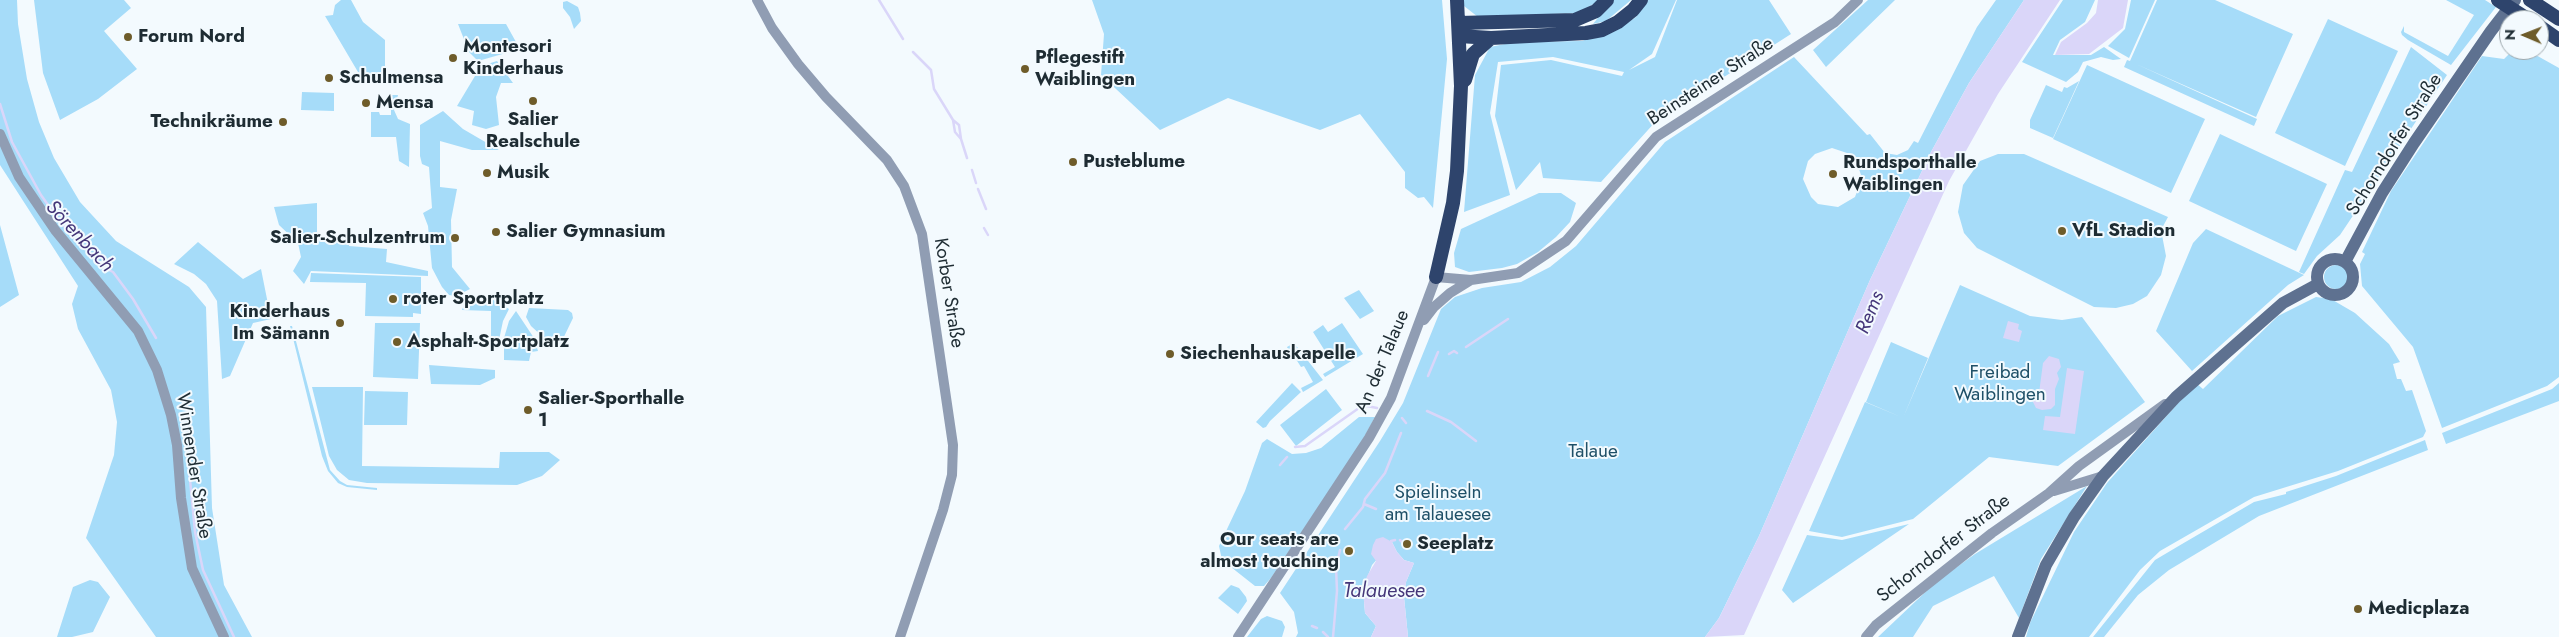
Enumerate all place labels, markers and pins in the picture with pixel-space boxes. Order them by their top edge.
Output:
place label: Forum Nord [138,26,245,48]
marker: Forum Nord [122,31,134,43]
place label: Montesori Kinderhaus [463,36,564,80]
place label: Pflegestift Waiblingen [1035,47,1135,91]
marker: Montesori Kinderhaus [447,52,459,64]
marker: Pflegestift Waiblingen [1019,63,1031,75]
place label: Schulmensa [339,67,443,89]
marker: Schulmensa [323,72,335,84]
place label: Mensa [376,92,434,114]
marker: Salier Realschule [527,95,539,107]
marker: Mensa [360,97,372,109]
place label: Salier Realschule [486,109,580,153]
place label: Technikräume [150,111,273,133]
marker: Technikräume [277,116,289,128]
place label: Pusteblume [1083,151,1185,173]
place label: Rundsporthalle Waiblingen [1843,152,1977,196]
marker: Pusteblume [1067,156,1079,168]
place label: Musik [497,162,550,184]
marker: Musik [481,167,493,179]
marker: Rundsporthalle Waiblingen [1827,168,1839,180]
place label: VfL Stadion [2072,220,2175,242]
place label: Salier Gymnasium [506,221,666,243]
marker: VfL Stadion [2056,225,2068,237]
marker: Salier Gymnasium [490,226,502,238]
place label: Salier-Schulzentrum [270,227,445,249]
marker: Salier-Schulzentrum [449,232,461,244]
place label: roter Sportplatz [403,288,544,310]
marker: roter Sportplatz [387,293,399,305]
place label: Kinderhaus Im Sämann [229,301,330,345]
marker: Kinderhaus Im Sämann [334,317,346,329]
place label: Asphalt-Sportplatz [407,331,570,353]
marker: Asphalt-Sportplatz [391,336,403,348]
place label: Siechenhauskapelle [1180,343,1356,365]
marker: Siechenhauskapelle [1164,348,1176,360]
place label: Salier-Sporthalle 1 [538,388,684,432]
marker: Salier-Sporthalle 1 [522,404,534,416]
place label: Our seats are almost touching [1200,529,1339,573]
place label: Seeplatz [1417,533,1494,555]
marker: Seeplatz [1401,538,1413,550]
marker: Our seats are almost touching [1343,545,1355,557]
place label: Medicplaza [2368,598,2469,620]
marker: Medicplaza [2352,603,2364,615]

